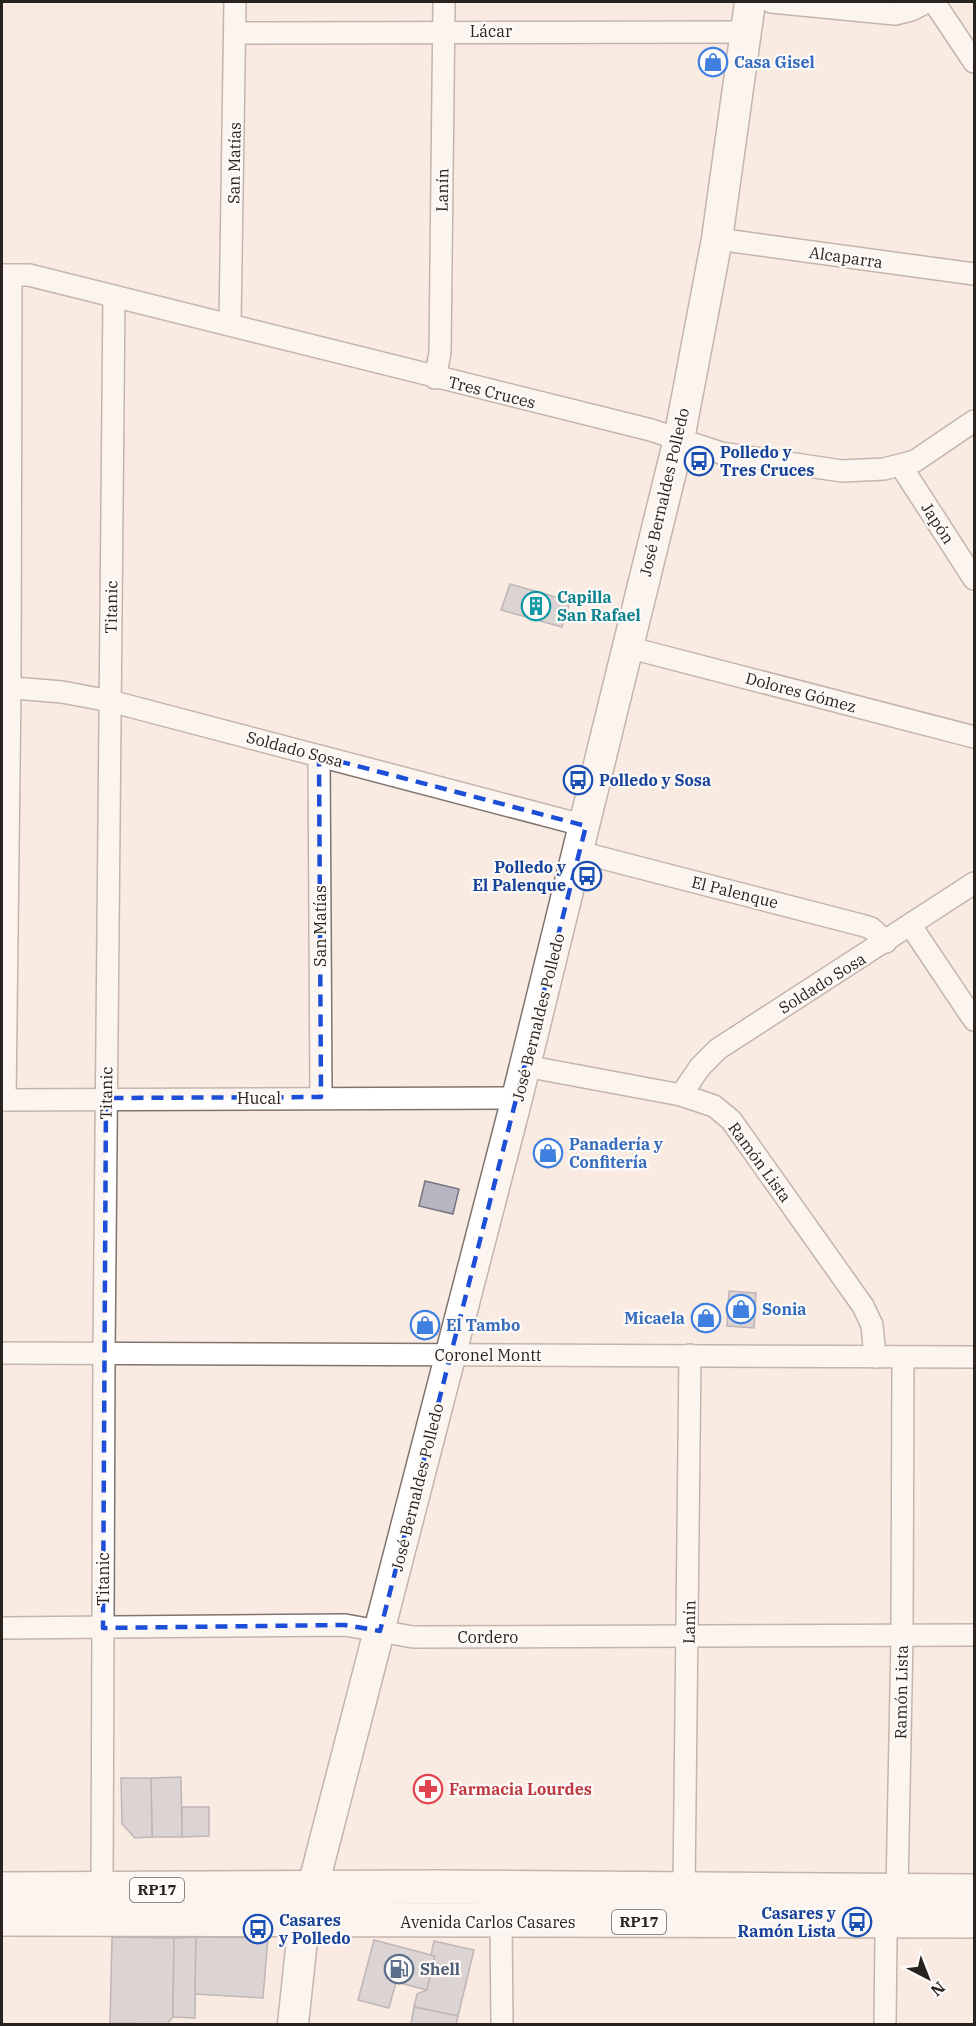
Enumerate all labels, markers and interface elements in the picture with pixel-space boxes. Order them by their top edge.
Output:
street label: Lácar [470,21,512,41]
shop icon: Casa Gisel [697,46,729,78]
place label: Casa Gisel [734,52,815,72]
street label: San Matías [223,122,245,204]
street label: Lanín [432,168,452,212]
street label: Alcaparra [808,242,884,272]
street label: Tres Cruces [446,371,538,413]
street label: José Bernaldes Polledo [635,406,693,578]
place label: Polledo y Tres Cruces [720,442,814,480]
bus stop icon: Polledo y Tres Cruces [683,445,715,477]
street label: Japón [917,499,959,547]
street label: Titanic [101,580,121,634]
place label: Capilla San Rafael [557,587,641,625]
building icon: Capilla San Rafael [520,590,552,622]
street label: Dolores Gómez [743,668,859,716]
street label: Soldado Sosa [245,727,346,772]
bus stop icon: Polledo y Sosa [562,764,594,796]
place label: Polledo y Sosa [599,770,711,790]
place label: Polledo y El Palenque [472,857,567,895]
bus stop icon: Polledo y El Palenque [571,860,603,892]
street label: El Palenque [689,872,781,912]
street label: San Matías [310,885,330,967]
street label: José Bernaldes Polledo [507,931,569,1103]
street label: Soldado Sosa [775,948,870,1018]
street label: Titanic [96,1066,116,1120]
street label: Hucal [237,1088,281,1108]
street label: Ramón Lista [724,1118,796,1206]
place label: Panadería y Confitería [569,1134,664,1172]
shop icon: Panadería y Confitería [532,1137,564,1169]
shop icon: Sonia [725,1293,757,1325]
place label: Sonia [762,1299,806,1319]
shop icon: Micaela [690,1302,722,1334]
place label: Micaela [624,1308,685,1328]
shop icon: El Tambo [409,1309,441,1341]
place label: El Tambo [446,1315,520,1335]
street label: Coronel Montt [434,1345,542,1365]
street label: José Bernaldes Polledo [386,1401,448,1573]
street label: Titanic [93,1552,113,1606]
street label: Lanín [679,1600,699,1644]
street label: Cordero [458,1627,518,1647]
street label: Ramón Lista [890,1644,912,1739]
pharmacy icon: Farmacia Lourdes [412,1773,444,1805]
place label: Farmacia Lourdes [449,1779,592,1799]
road number: RP17 [130,1878,184,1902]
place label: Casares y Ramón Lista [738,1903,837,1941]
bus stop icon: Casares y Ramón Lista [841,1906,873,1938]
place label: Casares y Polledo [278,1910,351,1948]
road number: RP17 [612,1910,666,1934]
street label: Avenida Carlos Casares [400,1912,576,1932]
bus stop icon: Casares y Polledo [242,1913,274,1945]
north arrow [898,1948,958,2008]
fuel station icon: Shell [383,1953,415,1985]
place label: Shell [420,1959,460,1979]
text: N [927,1977,949,2001]

